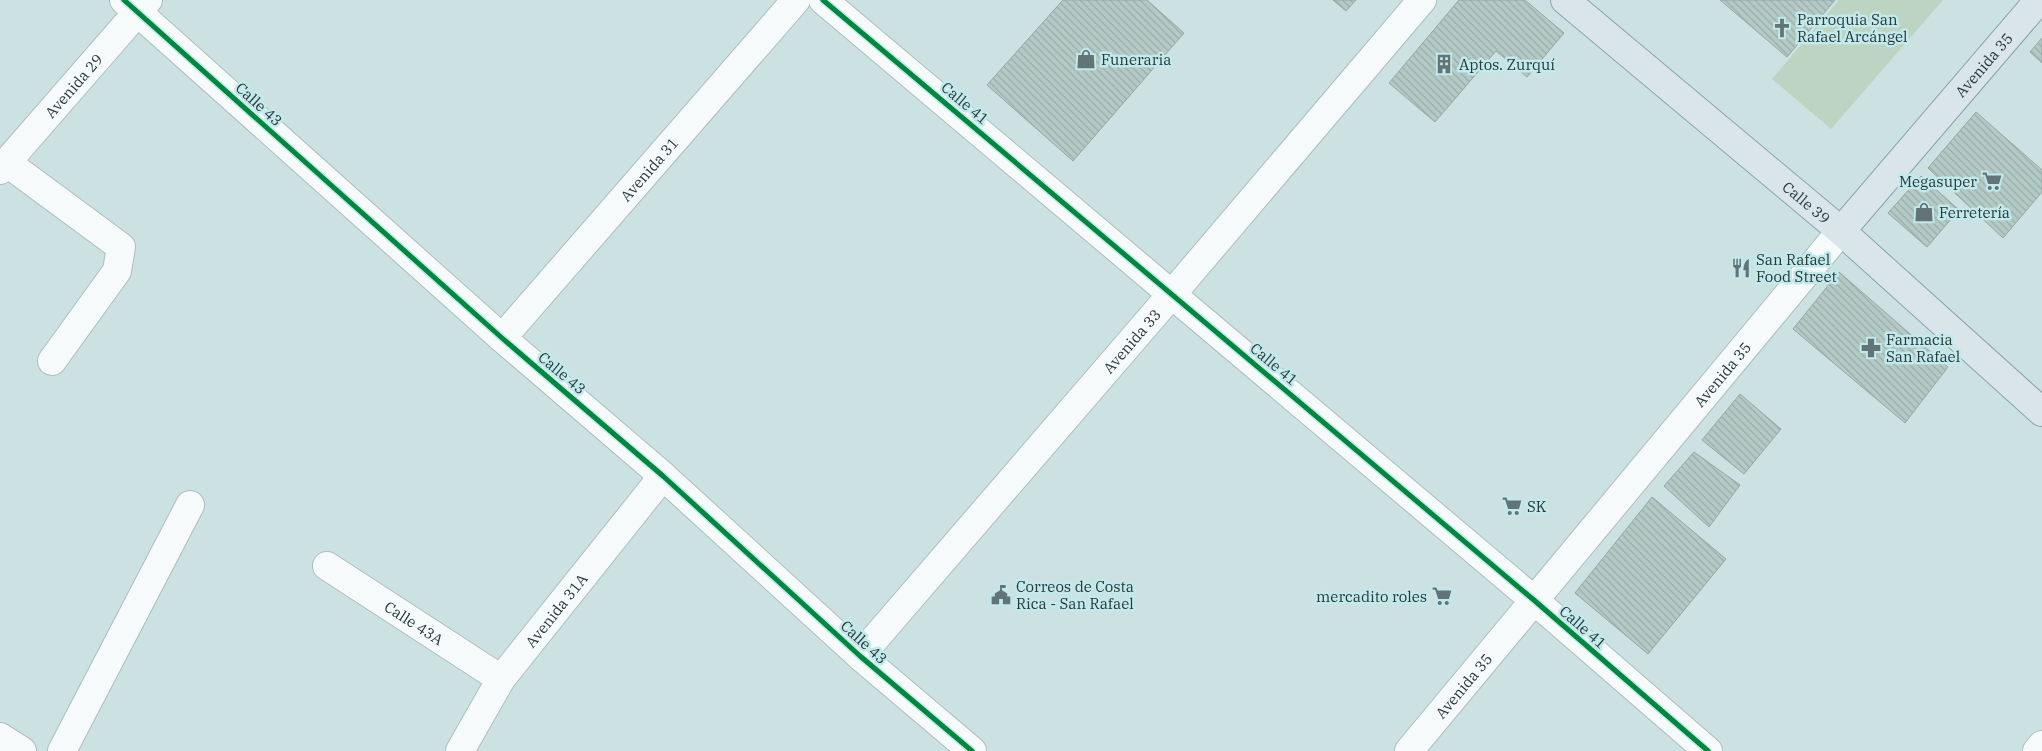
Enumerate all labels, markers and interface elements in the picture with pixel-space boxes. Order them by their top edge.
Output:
place label: Parroquia San Rafael Arcángel [1797,10,1908,46]
church icon: Parroquia San Rafael Arcángel [1771,17,1793,39]
street label: Avenida 35 [1951,29,2016,101]
shop icon: Funeraria [1075,48,1097,70]
street label: Avenida 29 [40,49,107,122]
place label: Funeraria [1101,50,1171,69]
building icon: Aptos. Zurquí [1433,53,1455,75]
place label: Aptos. Zurquí [1459,55,1555,74]
street label: Calle 43 [232,78,286,130]
street label: Calle 41 [937,78,993,128]
street label: Avenida 31 [616,133,682,205]
supermarket icon: Megasuper [1981,170,2003,192]
place label: Megasuper [1899,172,1977,191]
street label: Calle 39 [1779,177,1834,228]
shop icon: Ferretería [1913,201,1935,223]
place label: Ferretería [1939,203,2010,222]
place label: San Rafael Food Street [1756,250,1837,286]
restaurant icon: San Rafael Food Street [1730,257,1752,279]
street label: Avenida 33 [1099,305,1165,377]
place label: Farmacia San Rafael [1886,330,1960,366]
pharmacy icon: Farmacia San Rafael [1860,337,1882,359]
street label: Avenida 35 [1690,338,1755,411]
street label: Calle 41 [1246,339,1302,389]
street label: Calle 43 [534,348,590,398]
supermarket icon: SK [1501,495,1523,517]
place label: SK [1527,497,1547,516]
street label: Avenida 31A [521,569,592,651]
place label: Correos de Costa Rica - San Rafael [1016,577,1134,613]
public building icon: Correos de Costa Rica - San Rafael [990,584,1012,606]
supermarket icon: mercadito roles [1431,585,1453,607]
place label: mercadito roles [1316,587,1427,606]
street label: Calle 43A [381,597,448,649]
street label: Calle 41 [1556,601,1610,653]
street label: Calle 43 [837,616,891,668]
street label: Avenida 35 [1431,649,1496,722]

